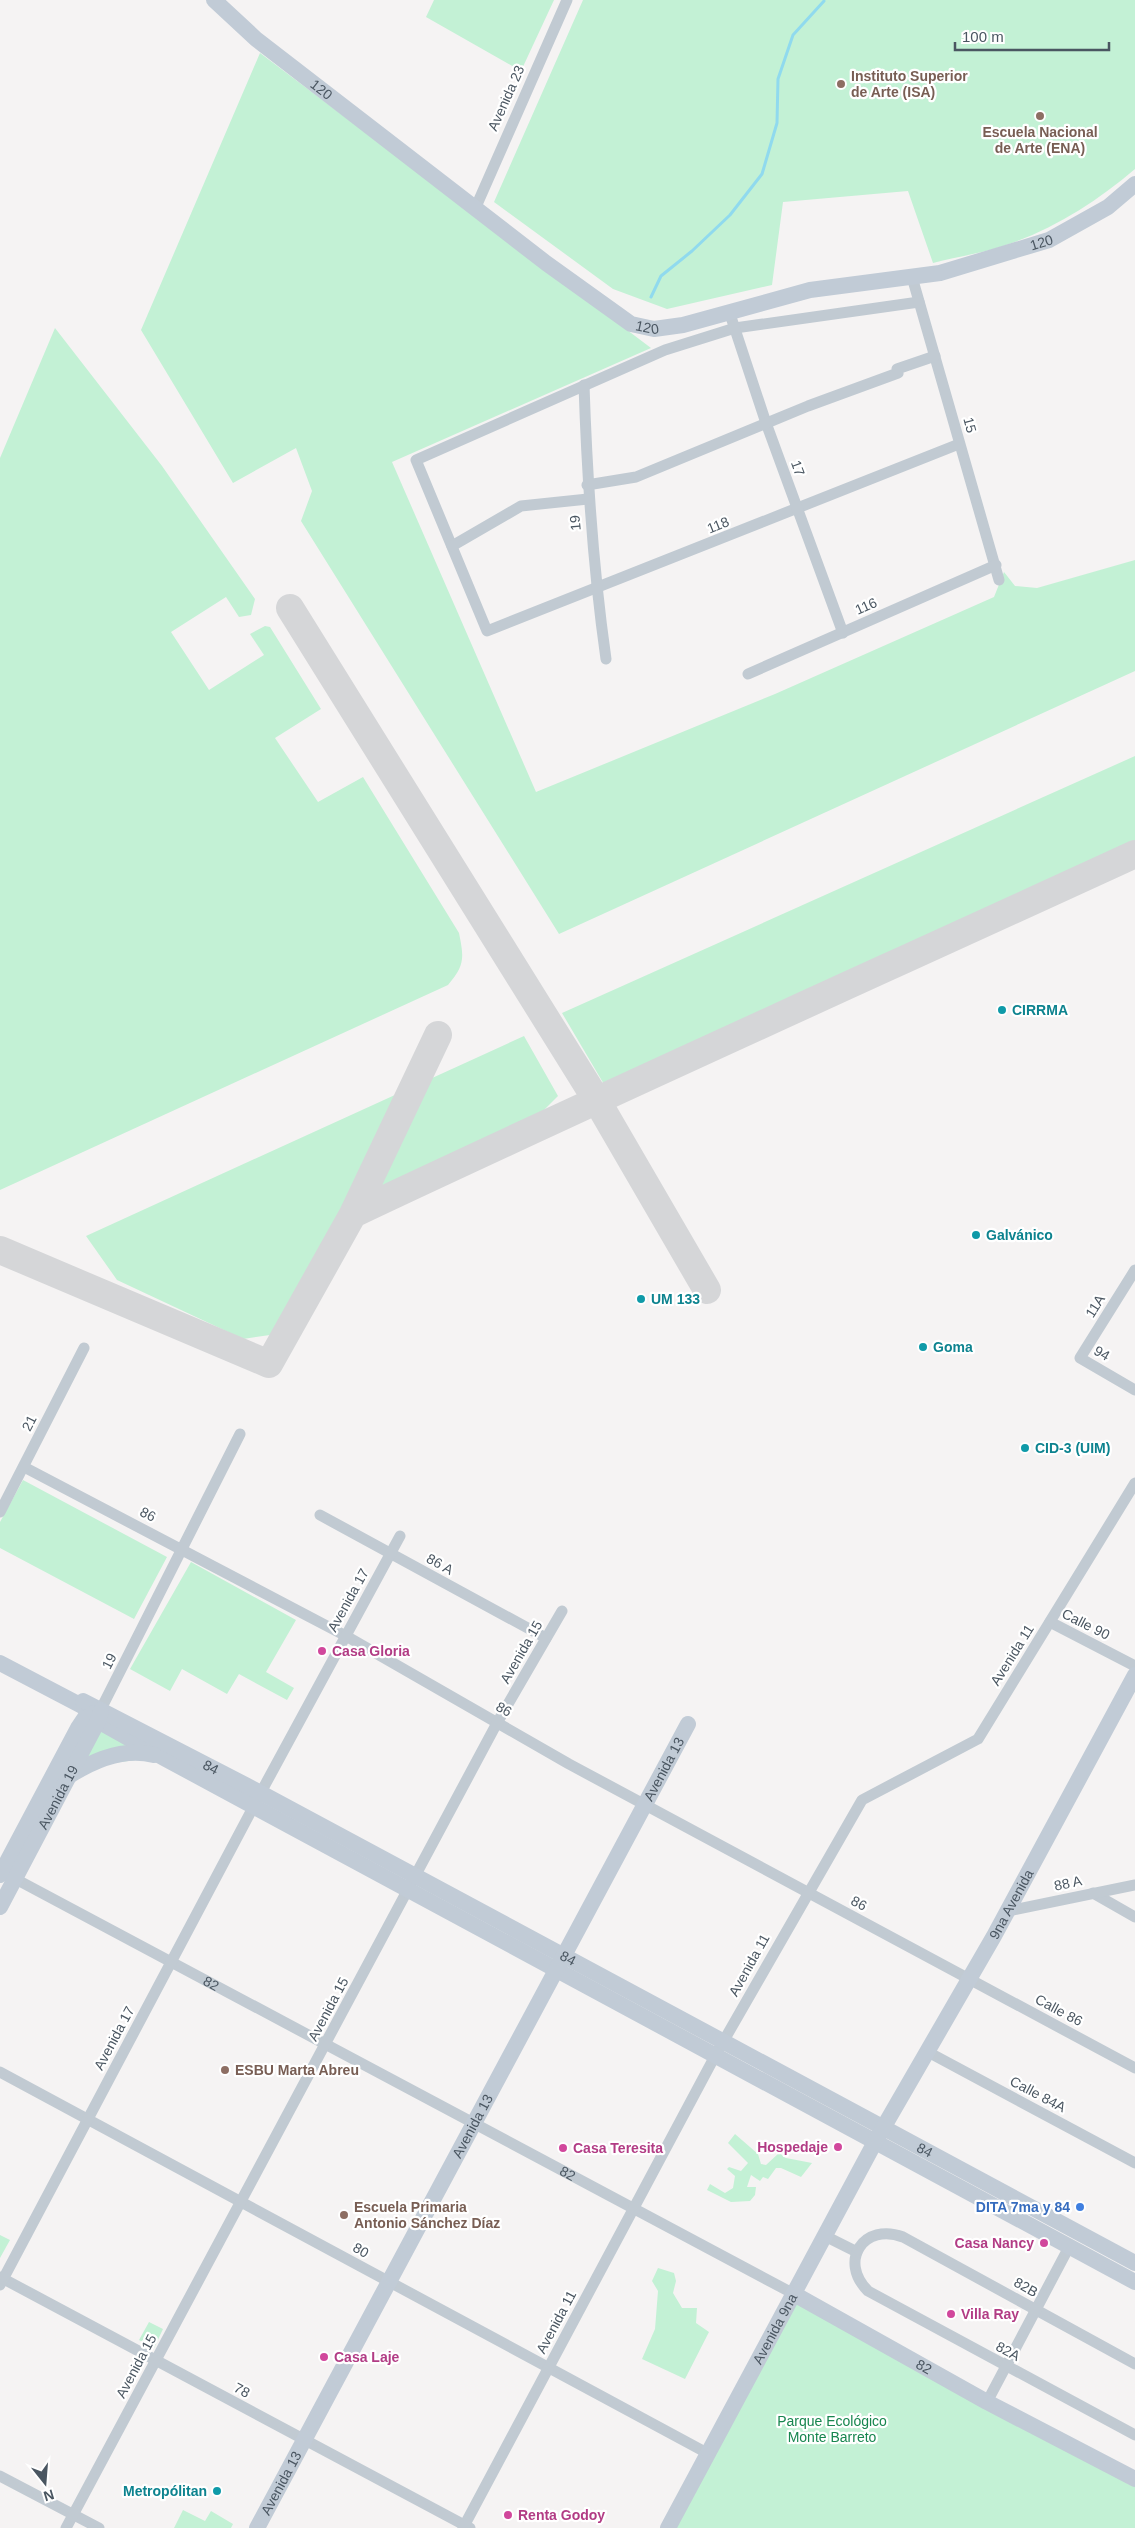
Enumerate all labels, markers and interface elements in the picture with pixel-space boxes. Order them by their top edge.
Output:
scale bar [955,20,1109,52]
text: 100 m [962,28,1004,45]
street label: Avenida 23 [484,63,528,133]
place label: Instituto Superior de Arte (ISA) [851,68,968,100]
street label: 120 [307,76,336,103]
marker: Instituto Superior de Arte (ISA) [835,78,847,90]
marker: Escuela Nacional de Arte (ENA) [1034,110,1046,122]
place label: Escuela Nacional de Arte (ENA) [982,124,1098,156]
street label: 120 [1028,231,1055,253]
street label: 120 [634,317,660,337]
street label: 15 [960,415,980,435]
street label: 17 [788,458,808,478]
street label: 118 [705,513,732,537]
street label: 19 [566,514,584,531]
street label: 116 [853,594,880,618]
place label: CIRRMA [1012,1002,1068,1018]
marker: CIRRMA [996,1004,1008,1016]
place label: Galvánico [986,1227,1053,1243]
marker: Galvánico [970,1229,982,1241]
place label: UM 133 [651,1291,700,1307]
street label: 11A [1082,1291,1108,1320]
marker: UM 133 [635,1293,647,1305]
place label: Goma [933,1339,973,1355]
marker: Goma [917,1341,929,1353]
street label: 94 [1091,1342,1113,1364]
street label: 21 [18,1412,40,1434]
place label: CID-3 (UIM) [1035,1440,1110,1456]
marker: CID-3 (UIM) [1019,1442,1031,1454]
street label: 86 [137,1503,159,1525]
street label: 86 A [424,1550,457,1578]
street label: Avenida 17 [324,1565,372,1634]
street label: Calle 90 [1059,1605,1113,1643]
street label: Avenida 15 [497,1618,545,1686]
street label: Avenida 11 [987,1621,1037,1688]
place label: Casa Gloria [332,1643,410,1659]
marker: Casa Gloria [316,1645,328,1657]
street label: 19 [98,1650,120,1672]
street label: 86 [493,1698,515,1720]
street label: Avenida 13 [640,1734,687,1804]
street label: 84 [200,1756,222,1778]
street label: Avenida 19 [34,1762,81,1832]
street label: 9na Avenida [986,1866,1037,1942]
street label: 88 A [1053,1872,1084,1894]
street label: 86 [848,1892,870,1914]
street label: Avenida 11 [725,1931,773,1999]
street label: 84 [557,1947,579,1969]
street label: 82 [201,1973,222,1994]
street label: Avenida 15 [305,1974,352,2044]
street label: Calle 86 [1033,1991,1086,2029]
street label: Avenida 17 [91,2003,138,2073]
place label: ESBU Marta Abreu [235,2062,359,2078]
marker: ESBU Marta Abreu [219,2064,231,2076]
street label: Calle 84A [1007,2073,1069,2116]
street label: Avenida 13 [449,2091,496,2161]
place label: Hospedaje [757,2139,828,2155]
street label: 84 [914,2139,936,2161]
place label: Casa Teresita [573,2140,663,2156]
marker: Hospedaje [832,2141,844,2153]
marker: Casa Teresita [557,2142,569,2154]
street label: 82 [557,2163,579,2184]
place label: Escuela Primaria Antonio Sánchez Díaz [354,2199,500,2231]
place label: DITA 7ma y 84 [976,2199,1070,2215]
marker: DITA 7ma y 84 [1074,2201,1086,2213]
marker: Escuela Primaria Antonio Sánchez Díaz [338,2209,350,2221]
place label: Casa Nancy [955,2235,1034,2251]
marker: Casa Nancy [1038,2237,1050,2249]
street label: 80 [350,2239,372,2261]
street label: 82B [1011,2274,1041,2300]
street label: Avenida 11 [533,2288,579,2356]
street label: Avenida 9na [749,2291,800,2367]
place label: Villa Ray [961,2306,1019,2322]
marker: Villa Ray [945,2308,957,2320]
street label: Avenida 15 [113,2331,160,2401]
street label: 82A [993,2338,1023,2364]
place label: Casa Laje [334,2349,400,2365]
marker: Casa Laje [318,2351,330,2363]
street label: 82 [913,2356,935,2378]
street label: 78 [231,2379,253,2401]
park label: Parque Ecológico Monte Barreto [777,2413,887,2445]
street label: Avenida 13 [258,2448,305,2518]
north arrow [20,2458,70,2508]
place label: Metropólitan [123,2483,207,2499]
marker: Metropólitan [211,2485,223,2497]
text: N [42,2486,56,2505]
place label: Renta Godoy [518,2507,605,2523]
marker: Renta Godoy [502,2509,514,2521]

